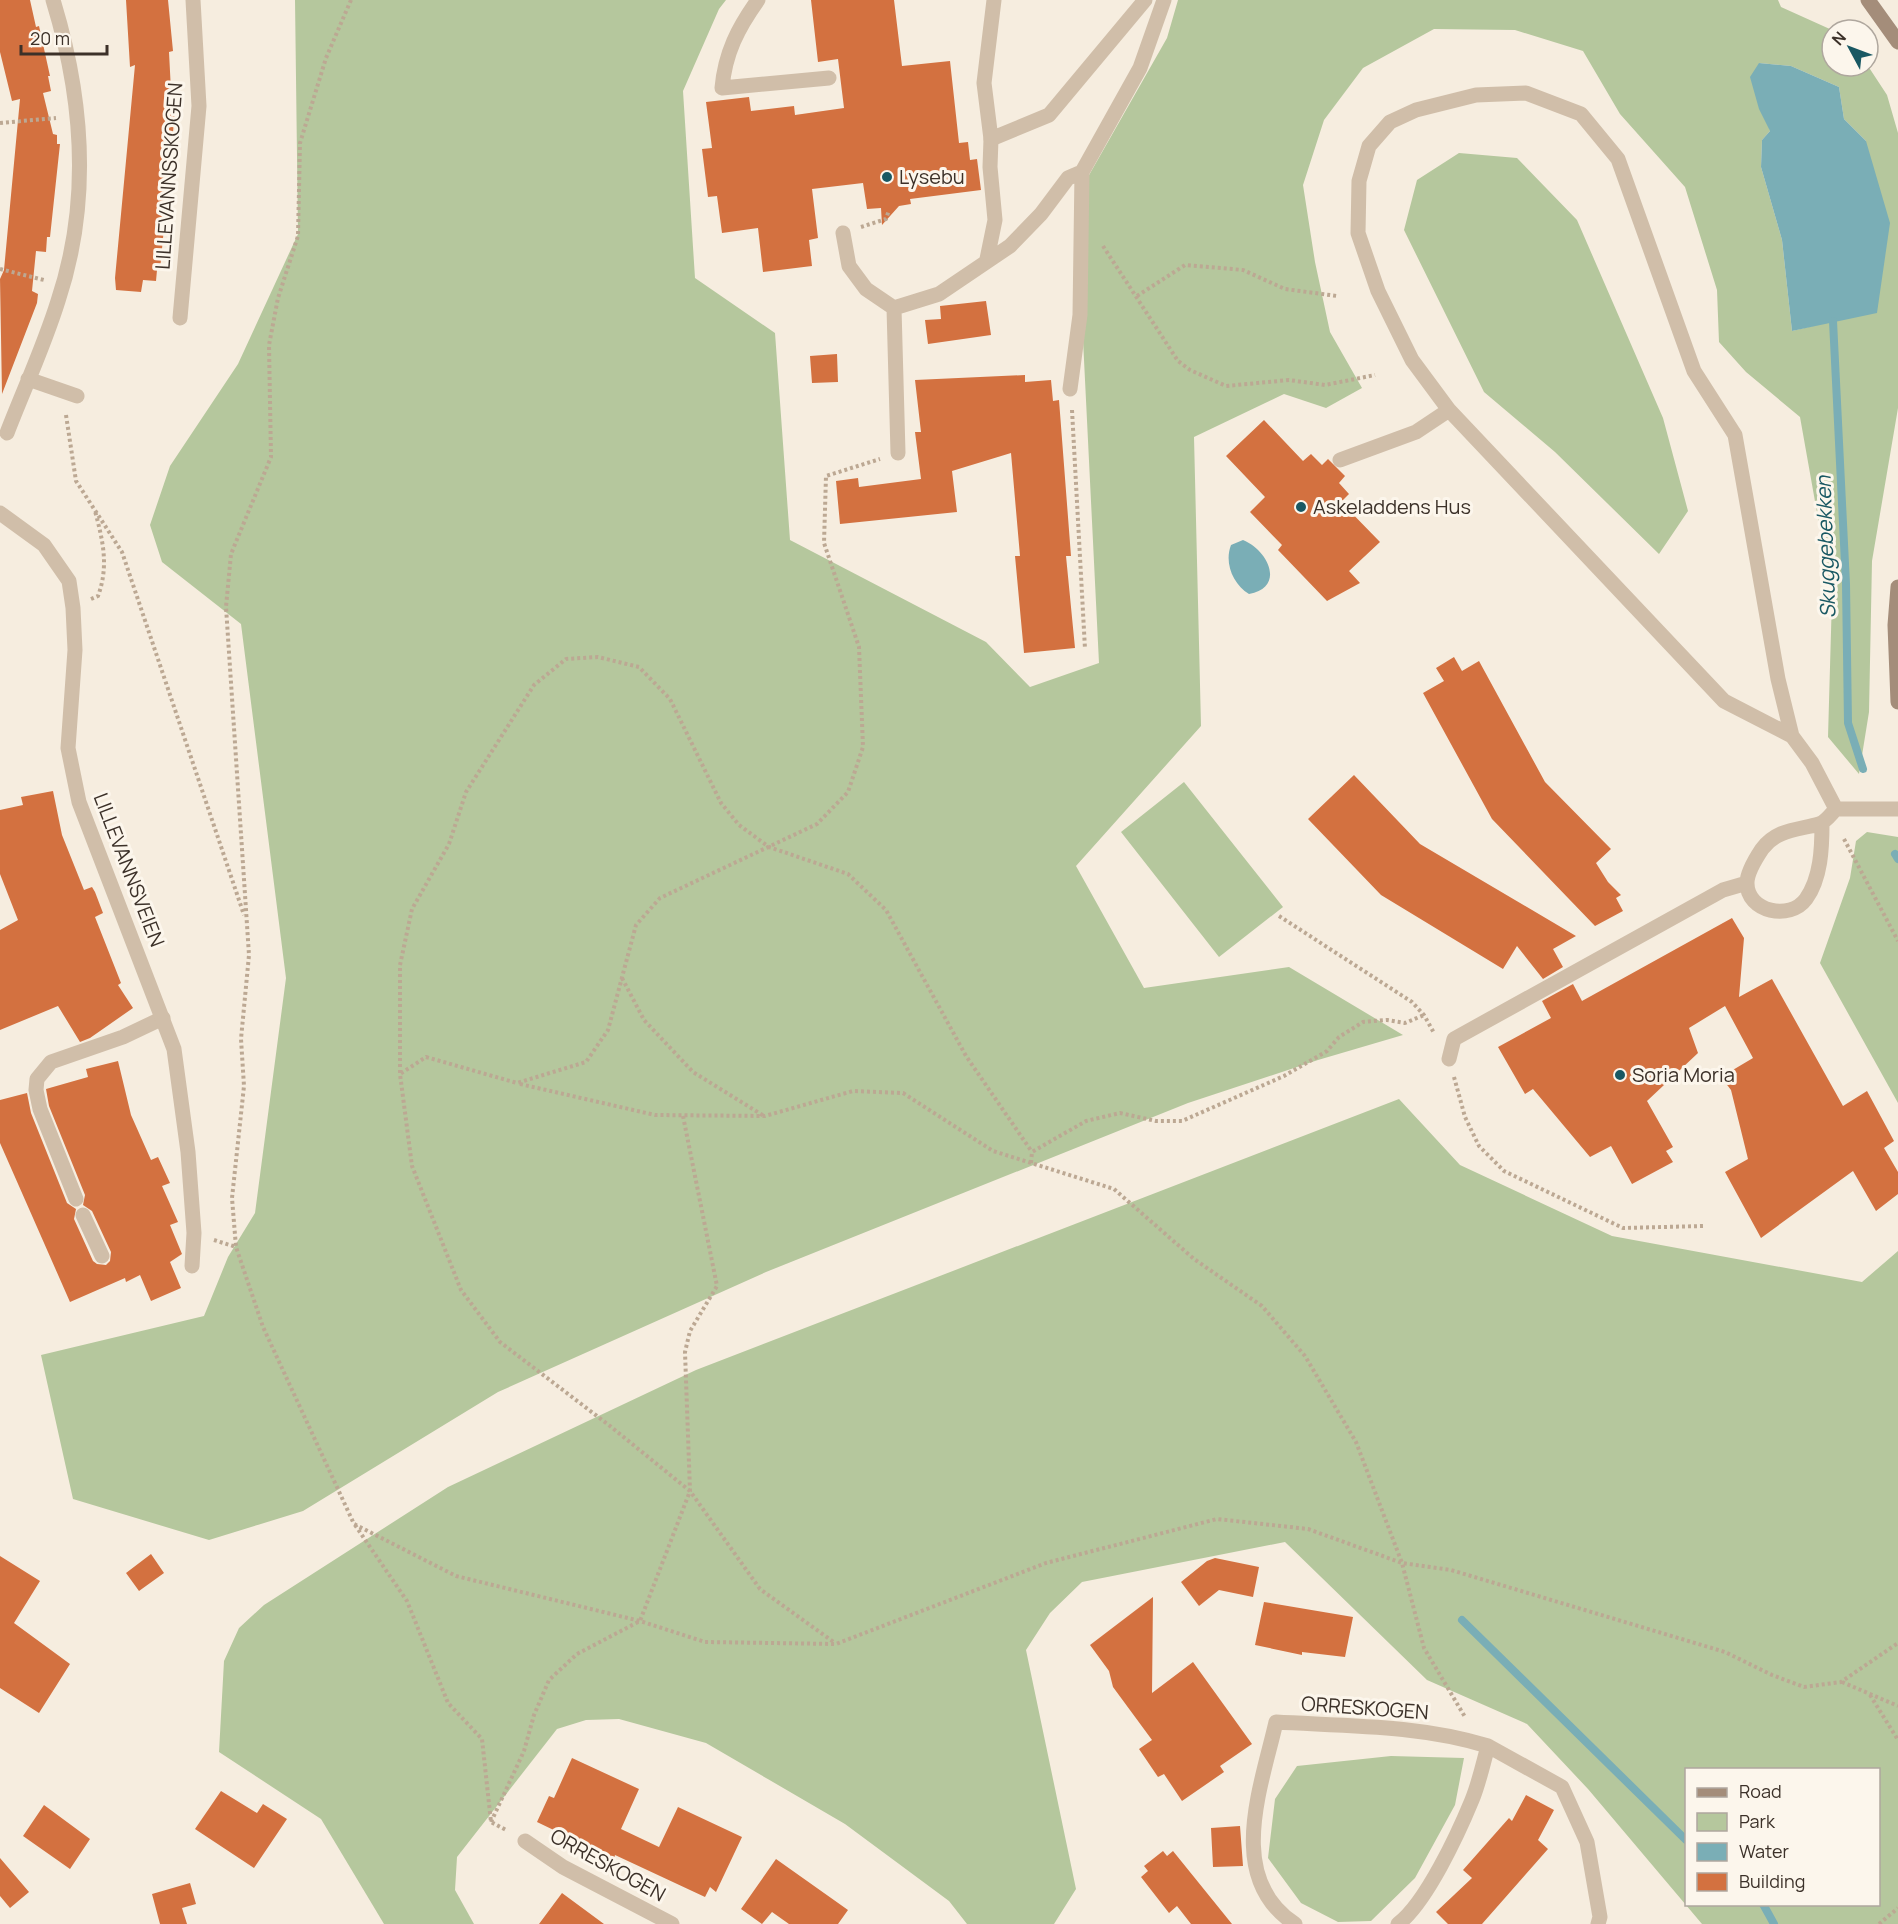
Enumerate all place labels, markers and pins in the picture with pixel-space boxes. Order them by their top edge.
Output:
place label: Lysebu [899,163,965,190]
marker: Lysebu [880,170,894,184]
place label: Askeladdens Hus [1313,493,1471,520]
marker: Askeladdens Hus [1294,500,1308,514]
place label: Soria Moria [1632,1061,1735,1088]
marker: Soria Moria [1613,1068,1627,1082]

